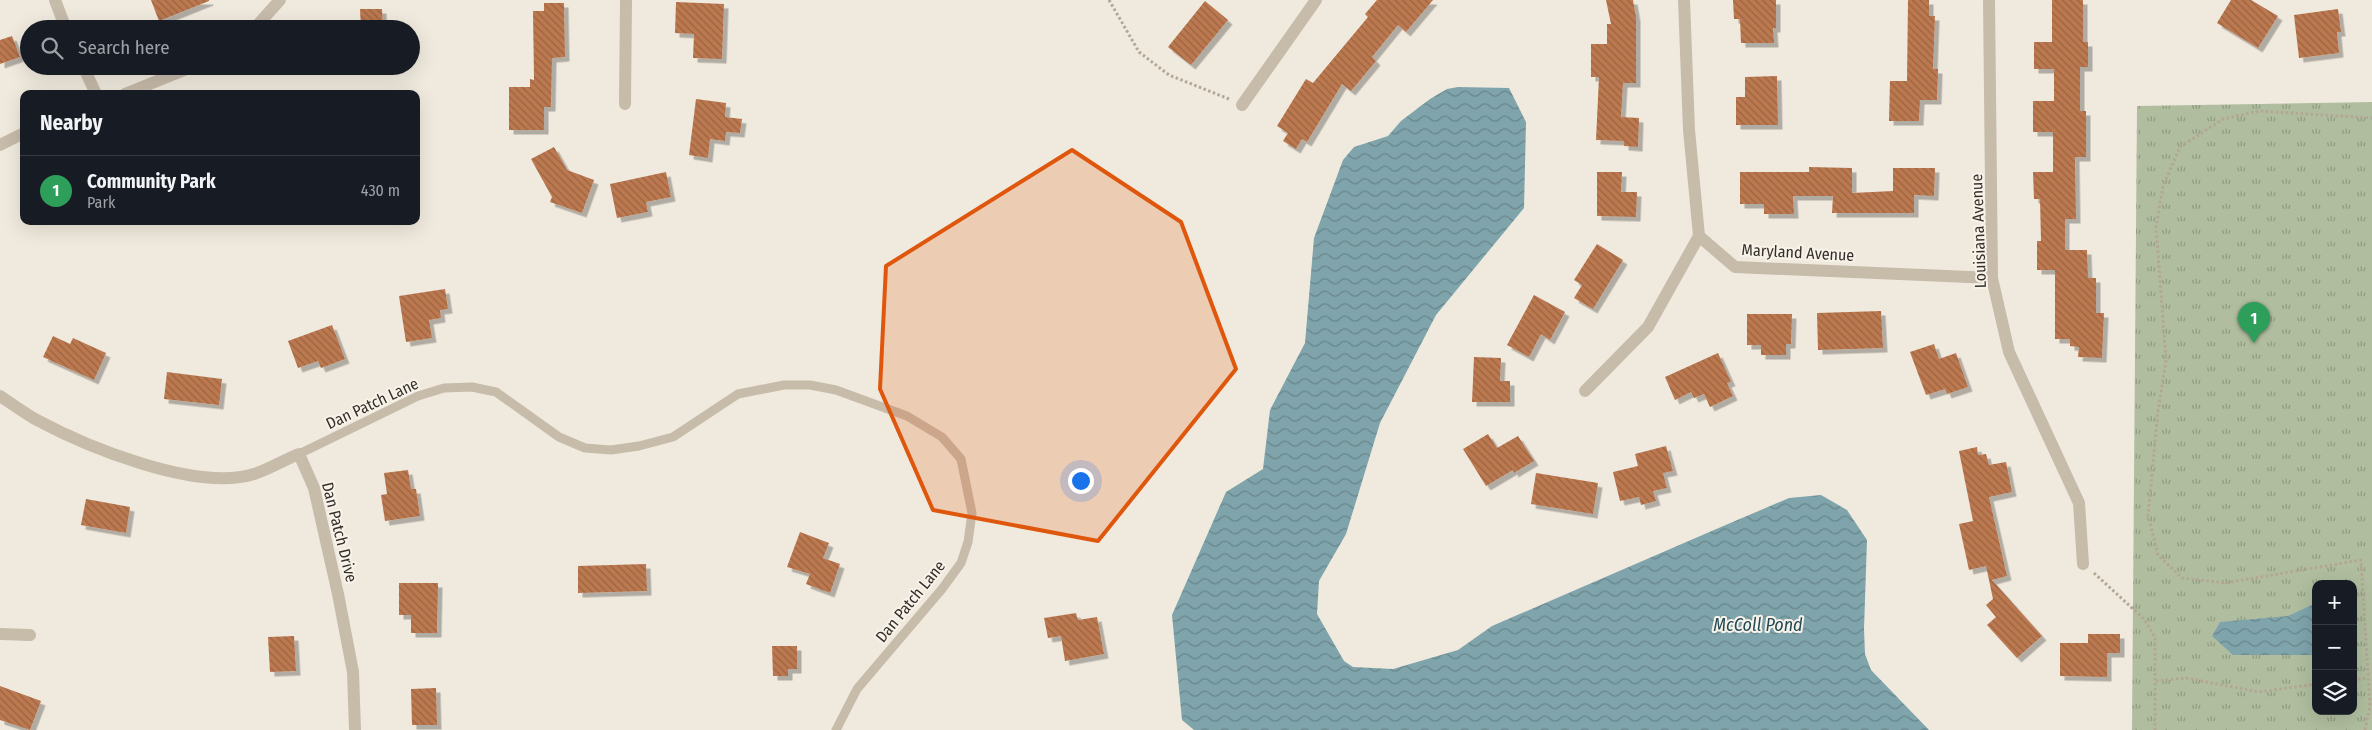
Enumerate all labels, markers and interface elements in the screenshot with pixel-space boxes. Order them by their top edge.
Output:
search box [20,20,420,75]
icon: search [38,34,66,62]
text: Search here [78,36,170,59]
text: Nearby [40,110,102,136]
text: Community Park [87,170,216,193]
street label: Louisiana Avenue [1967,173,1990,288]
text: 1 [53,181,59,200]
text: 430 m [361,181,400,200]
text: Park [87,193,115,212]
street label: Maryland Avenue [1741,240,1855,265]
pin: 1 [2238,302,2270,343]
street label: Dan Patch Lane [323,374,422,433]
your location [1068,468,1094,494]
street label: Dan Patch Drive [318,480,361,584]
street label: Dan Patch Lane [872,557,949,646]
map controls [2312,580,2357,715]
button: + [2312,580,2357,625]
water label: McColl Pond [1713,614,1803,636]
button: − [2312,625,2357,670]
button: layers [2312,670,2357,715]

